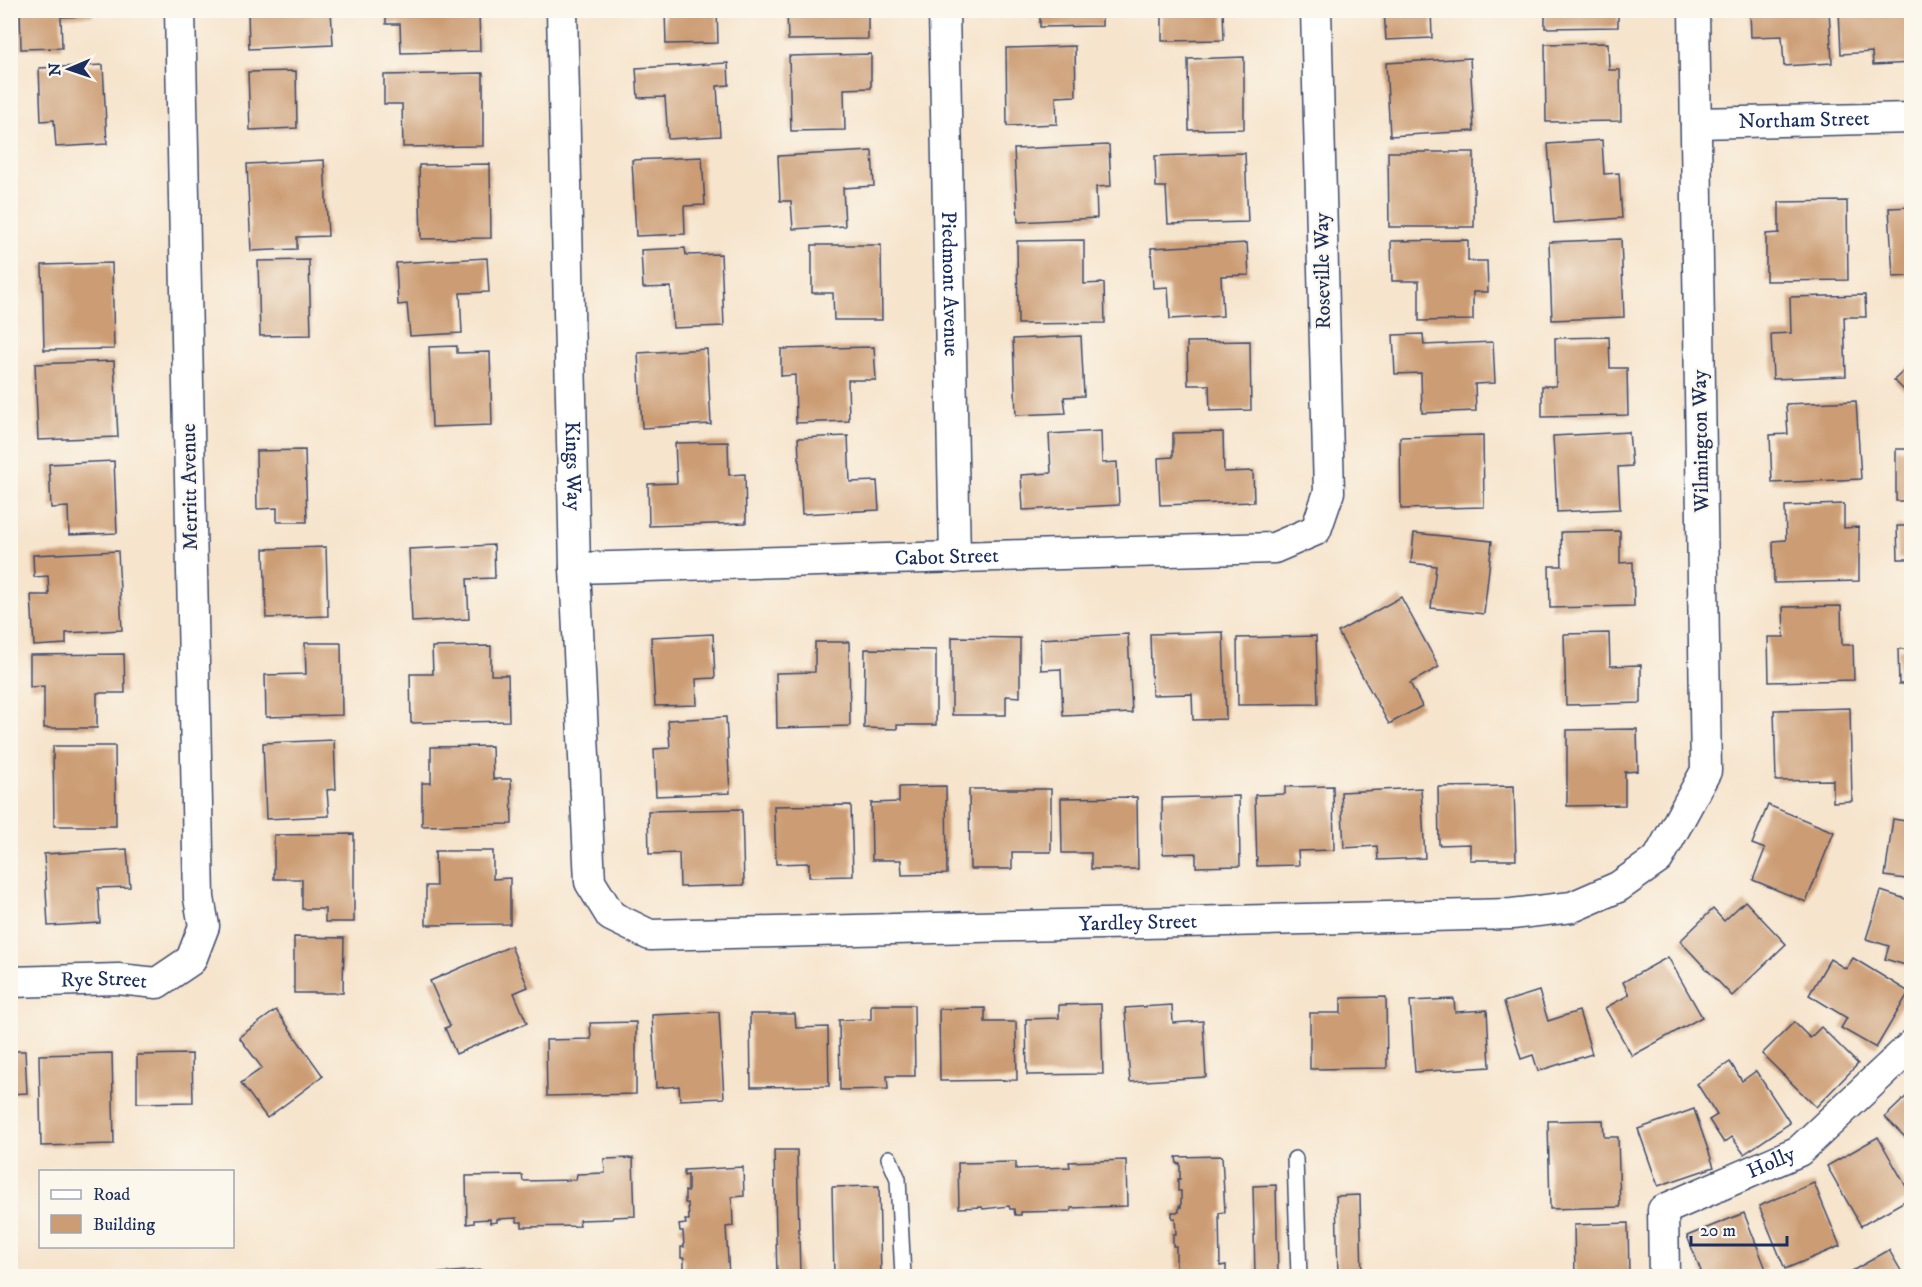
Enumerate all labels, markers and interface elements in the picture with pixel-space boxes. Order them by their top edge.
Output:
north arrow [39,39,99,99]
text: N [45,63,65,76]
street label: Northam Street [1738,106,1870,135]
street label: Piedmont Avenue [935,211,964,357]
street label: Roseville Way [1309,211,1337,330]
street label: Wilmington Way [1687,369,1715,513]
street label: Kings Way [559,421,587,512]
street label: Merritt Avenue [176,423,204,551]
street label: Cabot Street [895,543,999,572]
street label: Yardley Street [1079,909,1198,938]
street label: Rye Street [60,966,149,995]
street label: Holly [1743,1141,1800,1185]
legend [39,1170,234,1248]
text: Road [93,1184,130,1206]
scale bar [1691,1209,1787,1247]
text: Building [93,1214,155,1236]
text: 20 m [1700,1220,1736,1242]

